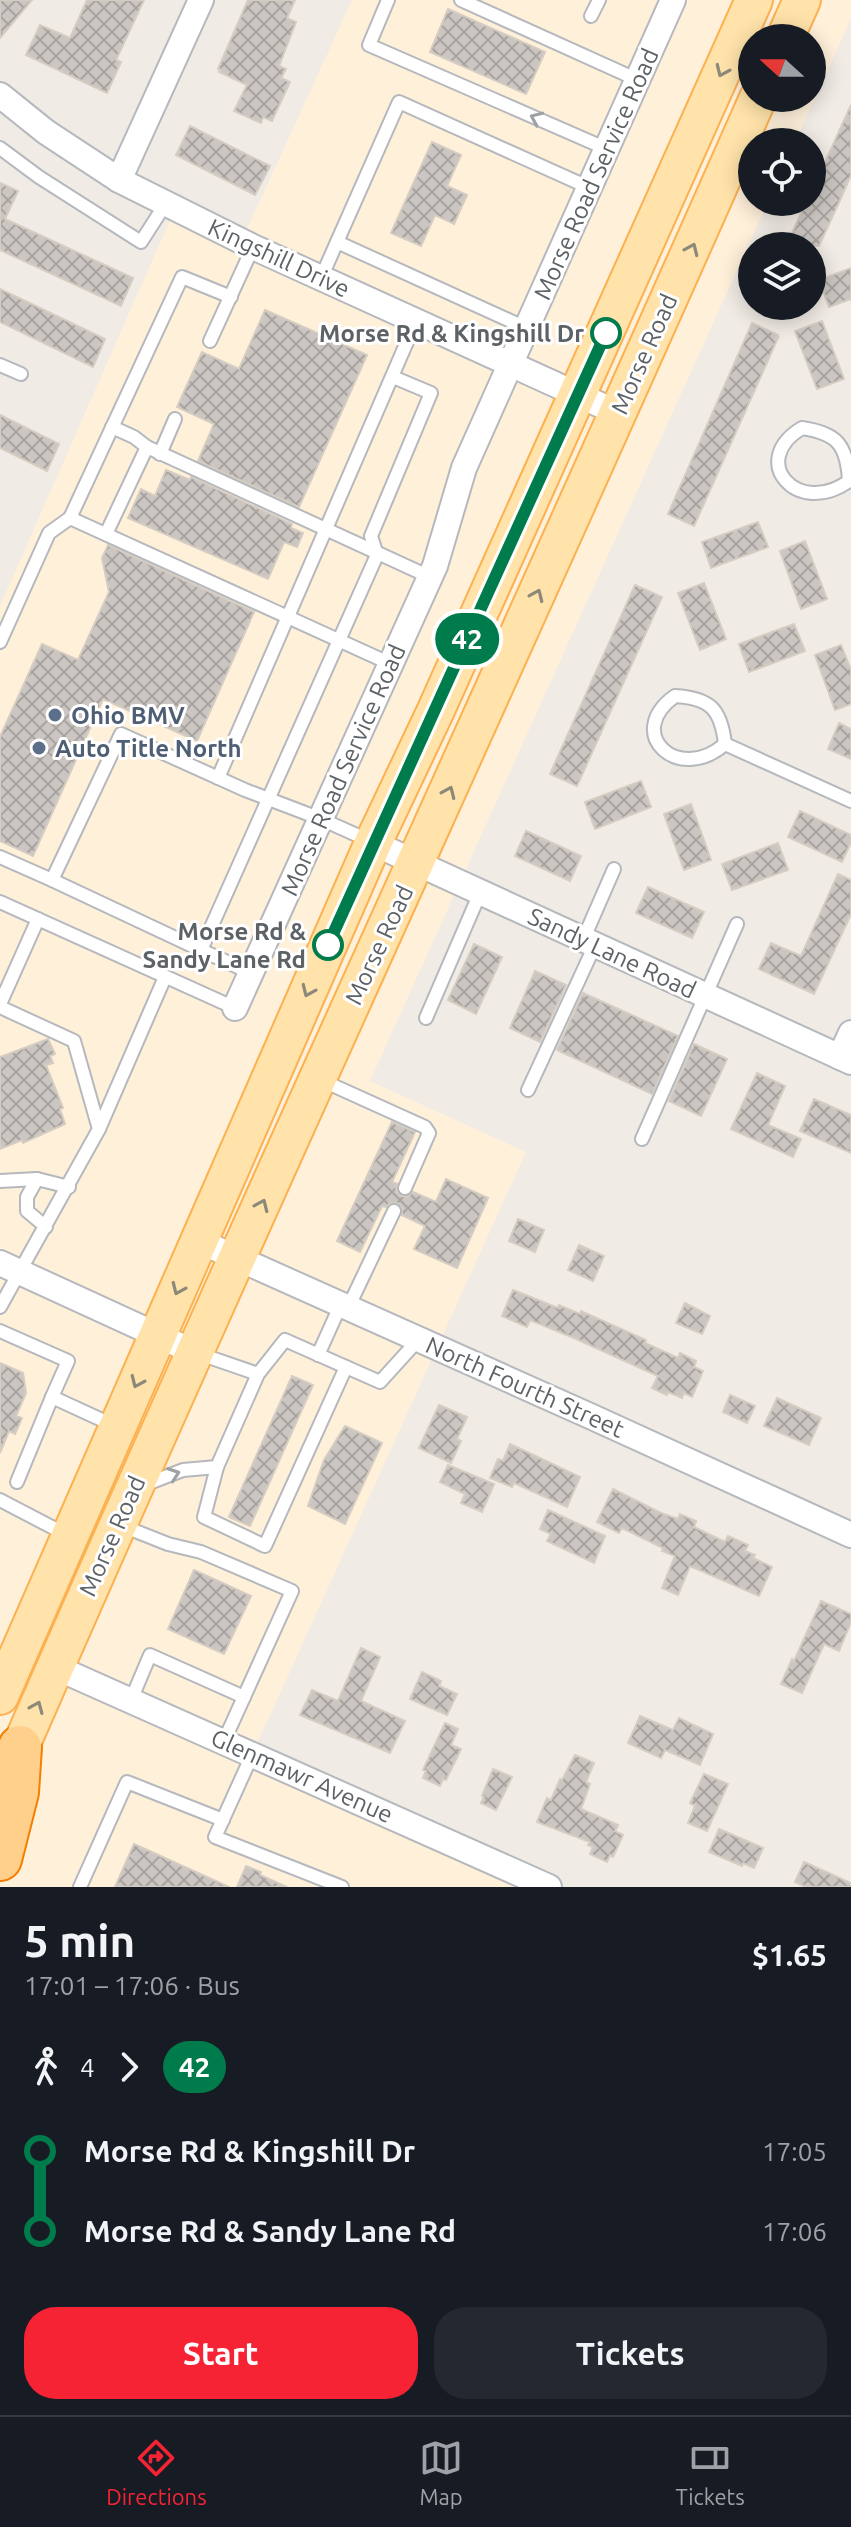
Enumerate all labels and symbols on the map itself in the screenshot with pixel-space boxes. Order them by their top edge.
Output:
north arrow [738,24,826,112]
street label: Morse Road Service Road [528,44,664,304]
one-way arrow [716,63,732,77]
one-way arrow [529,111,544,127]
street label: Kingshill Drive [204,213,354,303]
one-way arrow [682,243,698,257]
street label: Morse Road [606,290,682,418]
marker: Morse Rd & Kingshill Dr [591,318,621,348]
place label: Morse Rd & Kingshill Dr [319,320,584,347]
one-way arrow [527,589,543,603]
line badge: 42 [431,613,503,665]
street label: Morse Road Service Road [275,640,411,900]
place label: Ohio BMV [71,702,185,729]
marker: Ohio BMV [46,706,64,724]
place label: Auto Title North [55,735,241,762]
marker: Auto Title North [30,739,48,757]
one-way arrow [439,786,455,800]
street label: Morse Road [340,881,418,1009]
street label: Sandy Lane Road [524,902,700,1004]
place label: Morse Rd & Sandy Lane Rd [143,918,306,973]
marker: Morse Rd & Sandy Lane Rd [313,930,343,960]
one-way arrow [301,983,317,997]
one-way arrow [252,1199,268,1214]
one-way arrow [171,1280,187,1295]
street label: North Fourth Street [422,1331,629,1443]
one-way arrow [131,1373,147,1388]
one-way arrow [167,1467,180,1483]
street label: Morse Road [74,1472,150,1600]
one-way arrow [28,1701,44,1715]
street label: Glenmawr Avenue [207,1724,397,1828]

